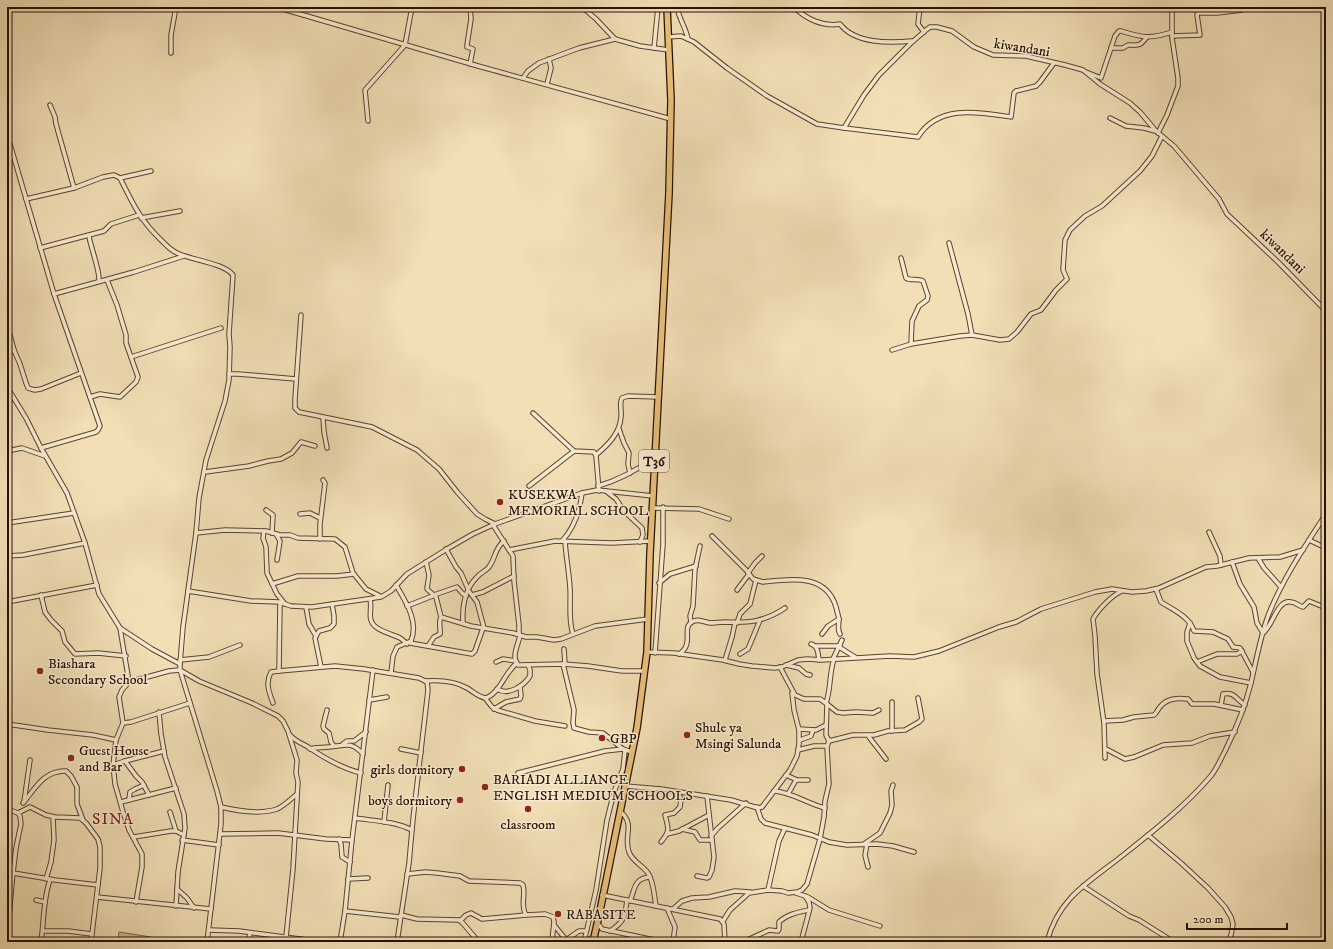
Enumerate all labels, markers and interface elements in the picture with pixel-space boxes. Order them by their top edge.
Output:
street label: kiwandani [993,35,1052,61]
street label: kiwandani [1256,226,1309,278]
road number: T36 [639,450,669,472]
place label: KUSEKWA MEMORIAL SCHOOL [508,486,648,520]
marker: KUSEKWA MEMORIAL SCHOOL [495,497,505,507]
place label: Biashara Secondary School [48,655,148,689]
marker: Biashara Secondary School [35,666,45,676]
place label: Shule ya Msingi Salunda [695,719,781,753]
place label: GBP [610,730,637,748]
marker: Shule ya Msingi Salunda [682,730,692,740]
marker: GBP [597,733,607,743]
place label: Guest House and Bar [79,742,149,776]
marker: Guest House and Bar [66,753,76,763]
place label: girls dormitory [370,761,454,779]
marker: girls dormitory [457,764,467,774]
place label: BARIADI ALLIANCE ENGLISH MEDIUM SCHOOLS [493,771,693,805]
marker: BARIADI ALLIANCE ENGLISH MEDIUM SCHOOLS [480,782,490,792]
place label: boys dormitory [368,792,452,810]
marker: boys dormitory [455,795,465,805]
marker: classroom [523,804,533,814]
district label: SINA [92,809,134,829]
place label: classroom [501,816,556,834]
scale bar [1187,905,1287,931]
place label: RABASITE [566,906,636,924]
marker: RABASITE [553,909,563,919]
text: 200 m [1193,912,1223,927]

